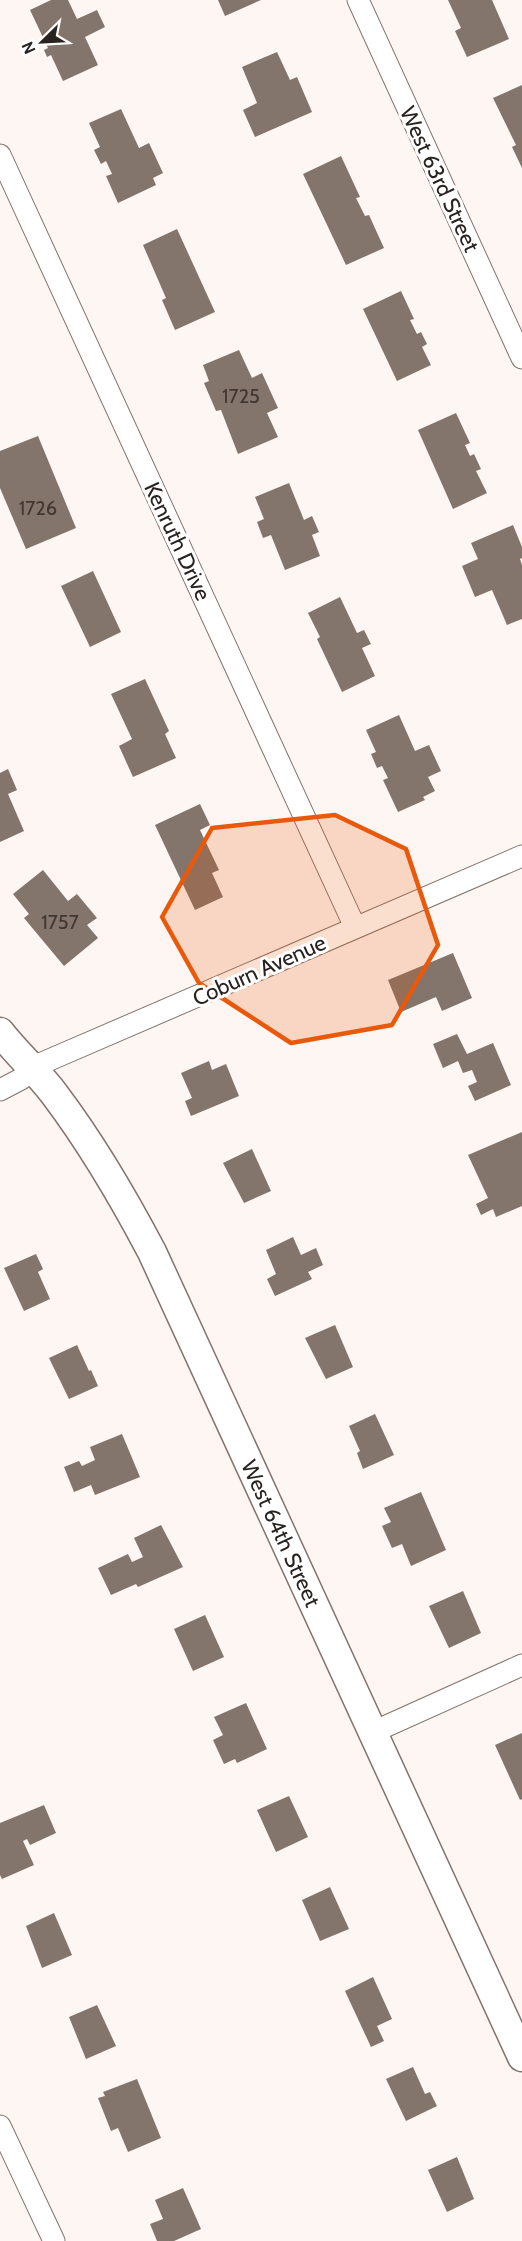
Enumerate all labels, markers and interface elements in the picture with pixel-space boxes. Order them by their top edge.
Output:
north arrow [12,12,72,72]
text: N [18,39,40,57]
street label: West 63rd Street [394,102,485,257]
house number: 1725 [222,384,260,408]
street label: Kenruth Drive [138,478,217,605]
house number: 1726 [19,496,57,520]
house number: 1757 [41,910,79,934]
street label: Coburn Avenue [188,929,330,1012]
street label: West 64th Street [235,1456,327,1612]

